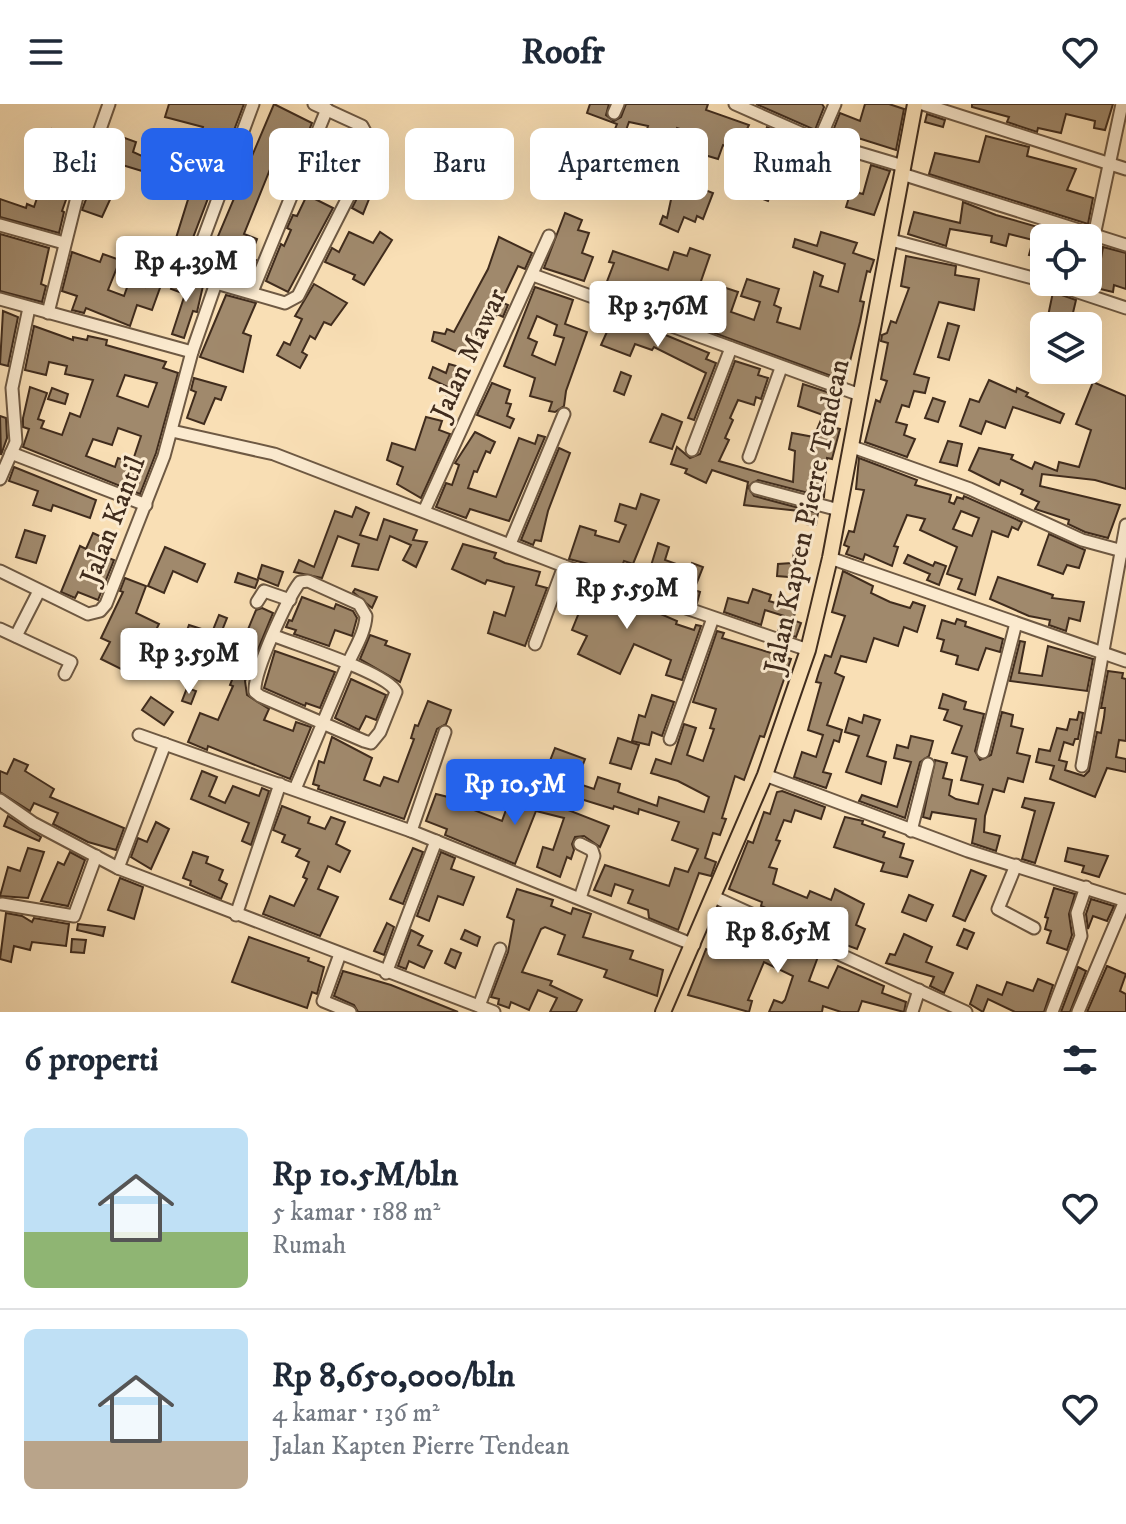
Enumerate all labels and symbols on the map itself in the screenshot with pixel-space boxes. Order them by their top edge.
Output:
pin: Rp 4.39M [103,236,269,304]
pin: Rp 3.76M [575,281,741,349]
street label: Jalan Mawar [422,282,515,428]
street label: Jalan Kapten Pierre Tendean [756,355,857,679]
street label: Jalan Kantil [72,451,154,592]
pin: Rp 5.59M [544,563,710,631]
pin: Rp 3.59M [106,628,272,696]
pin: Rp 10.5M [432,759,598,827]
pin: Rp 8.65M [695,907,861,975]

